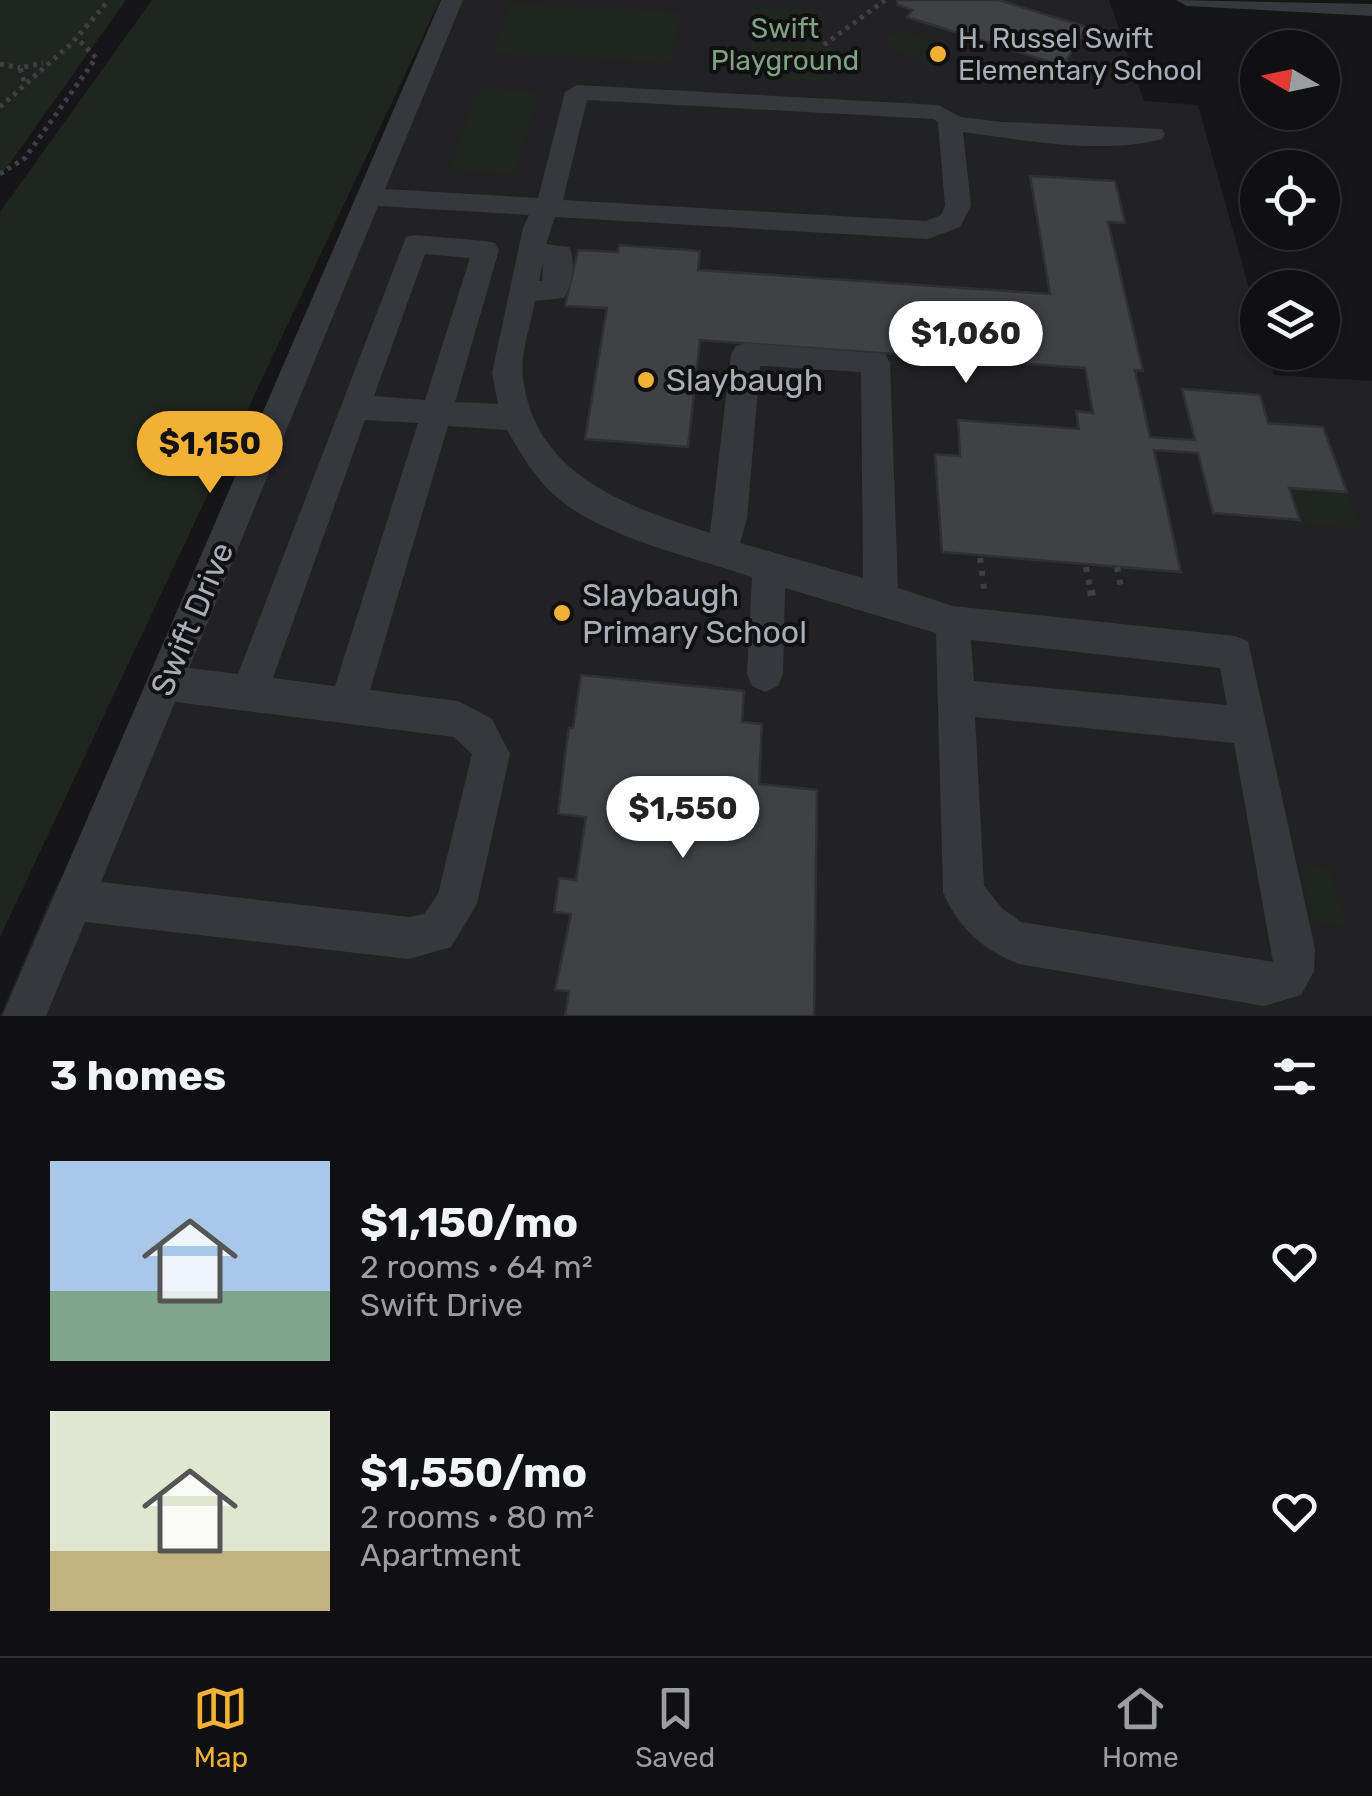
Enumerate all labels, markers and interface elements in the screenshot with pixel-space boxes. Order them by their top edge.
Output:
park label: Swift Playground [711,12,859,77]
place label: H. Russel Swift Elementary School [958,22,1202,87]
north arrow [1240,30,1340,130]
map controls [1240,30,1340,370]
marker: H. Russel Swift Elementary School [927,43,949,65]
button: locate [1240,150,1340,250]
button: layers [1240,270,1340,370]
pin: $1,060 [885,301,1047,386]
text: $1,060 [911,314,1021,352]
place label: Slaybaugh [666,361,823,399]
marker: Slaybaugh [635,369,657,391]
pin: $1,150 [129,411,291,496]
text: $1,150 [159,424,261,462]
street label: Swift Drive [143,537,241,701]
place label: Slaybaugh Primary School [582,576,807,651]
marker: Slaybaugh Primary School [551,602,573,624]
pin: $1,550 [602,776,764,861]
text: $1,550 [628,789,738,827]
icon: filters [1267,1049,1322,1104]
text: 3 homes [50,1051,226,1101]
text: $1,150/mo [360,1198,578,1248]
icon: home [130,1201,250,1321]
icon: heart [1267,1234,1322,1289]
text: 2 rooms · 64 m² [360,1248,593,1286]
text: Swift Drive [360,1286,523,1324]
text: $1,550/mo [360,1448,587,1498]
icon: home [130,1451,250,1571]
icon: heart [1267,1484,1322,1539]
text: 2 rooms · 80 m² [360,1498,594,1536]
text: Apartment [360,1536,521,1574]
tab: Map [193,1681,248,1774]
tab: Saved [635,1681,715,1774]
tab: Home [1102,1681,1179,1774]

